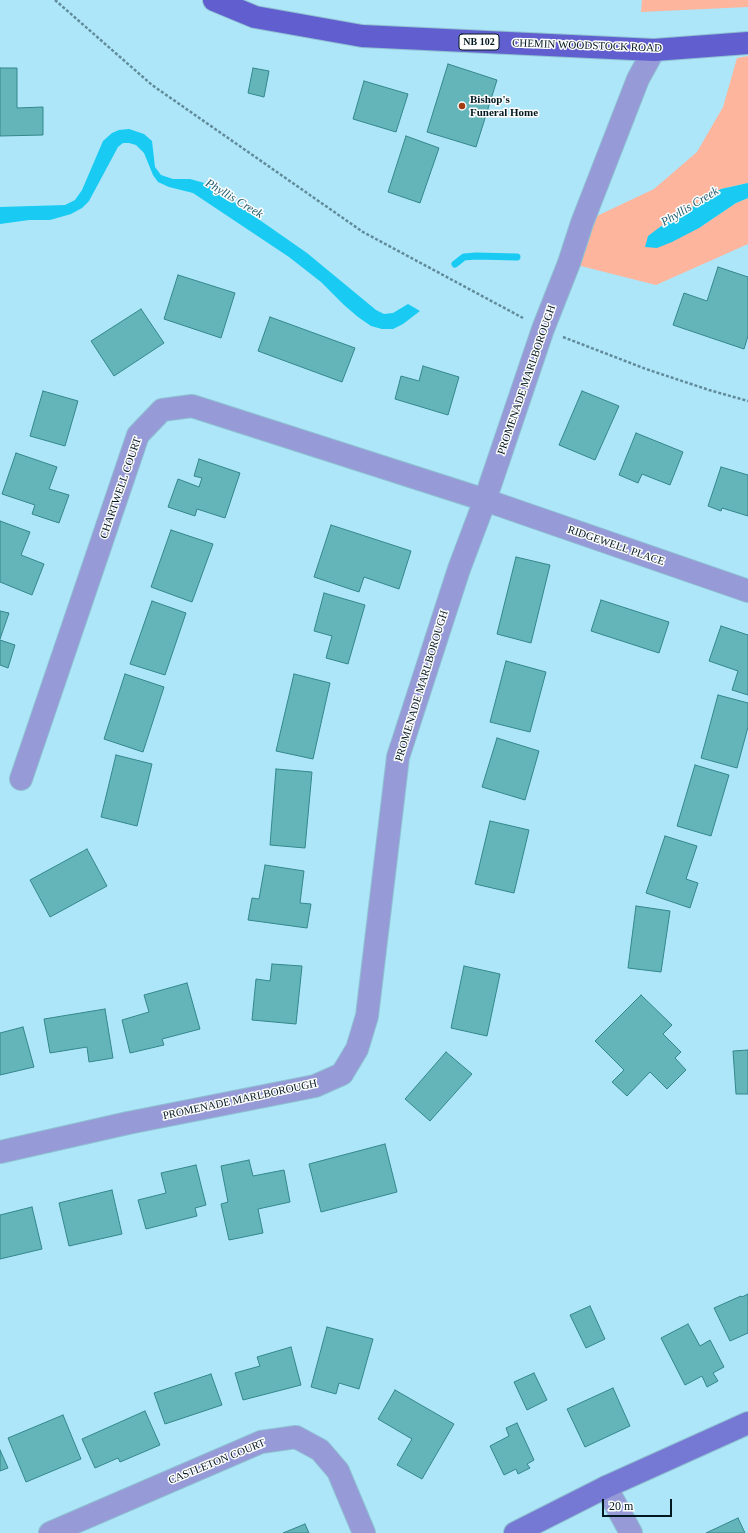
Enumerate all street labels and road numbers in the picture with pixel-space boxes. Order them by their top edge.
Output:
road number: NB 102 [459,34,499,50]
street label: CHEMIN WOODSTOCK ROAD [512,37,662,55]
street label: PROMENADE MARLBOROUGH [495,303,559,457]
street label: CHARTWELL COURT [97,435,145,541]
street label: RIDGEWELL PLACE [566,523,666,569]
street label: PROMENADE MARLBOROUGH [393,609,451,763]
street label: PROMENADE MARLBOROUGH [162,1077,318,1123]
street label: CASTLETON COURT [167,1437,267,1487]

